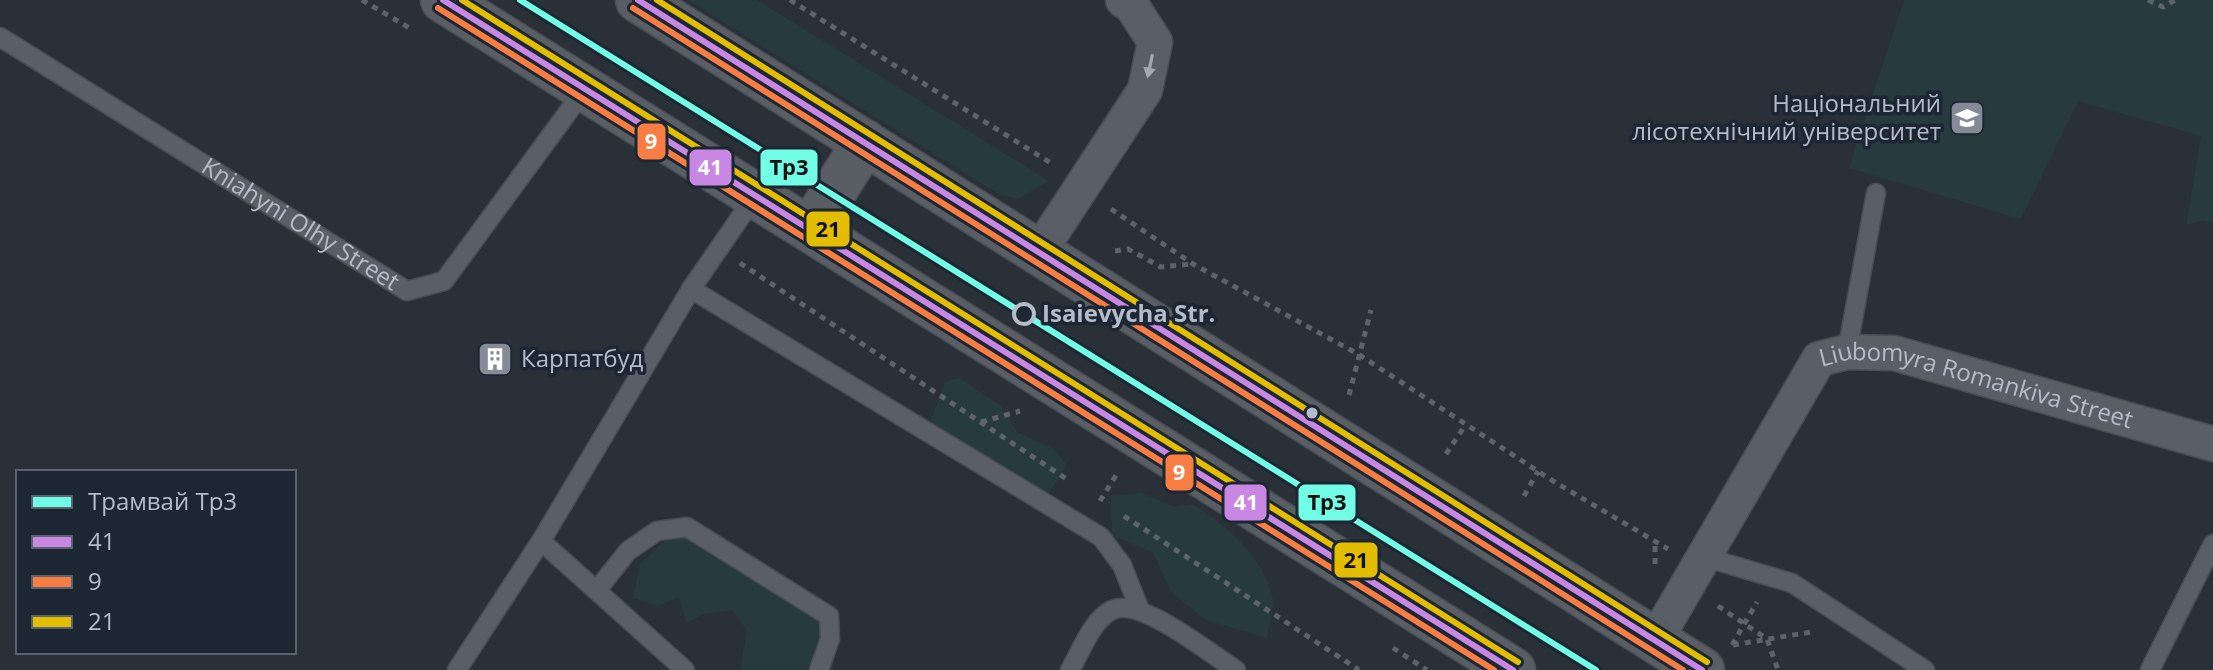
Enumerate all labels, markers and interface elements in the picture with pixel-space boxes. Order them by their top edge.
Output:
one-way arrow [1143,53,1156,78]
place label: Національний лісотехнічний університет [1632,86,1941,147]
school or university icon: Національний лісотехнічний університет [1948,99,1986,137]
line badge: 9 [636,122,667,161]
text: 9 [645,125,657,155]
line badge: 41 [688,148,733,187]
line badge: Тр3 [759,148,819,187]
street label: Kniahyni Olhy Street [196,149,406,297]
text: 41 [697,151,723,181]
text: Тр3 [769,151,809,181]
line badge: 21 [805,210,851,248]
text: 21 [815,213,841,243]
place label: Isaievycha Str. [1042,296,1215,329]
marker: Isaievycha Str. [1013,303,1035,325]
street label: Liubomyra Romankiva Street [1815,333,2137,435]
building icon: Карпатбуд [476,340,514,378]
place label: Карпатбуд [521,341,643,374]
unlabelled marker [1304,405,1320,421]
line badge: 9 [1164,453,1195,492]
text: 9 [1173,456,1185,486]
legend [16,470,296,654]
line badge: 41 [1223,483,1268,522]
line badge: Тр3 [1297,483,1357,522]
text: Трамвай Тр3 [88,484,237,517]
text: 41 [1233,486,1259,516]
text: Тр3 [1307,486,1347,516]
text: 41 [88,524,115,557]
line badge: 21 [1333,541,1379,579]
text: 21 [1343,544,1369,574]
text: 9 [88,564,102,597]
text: 21 [88,604,115,637]

